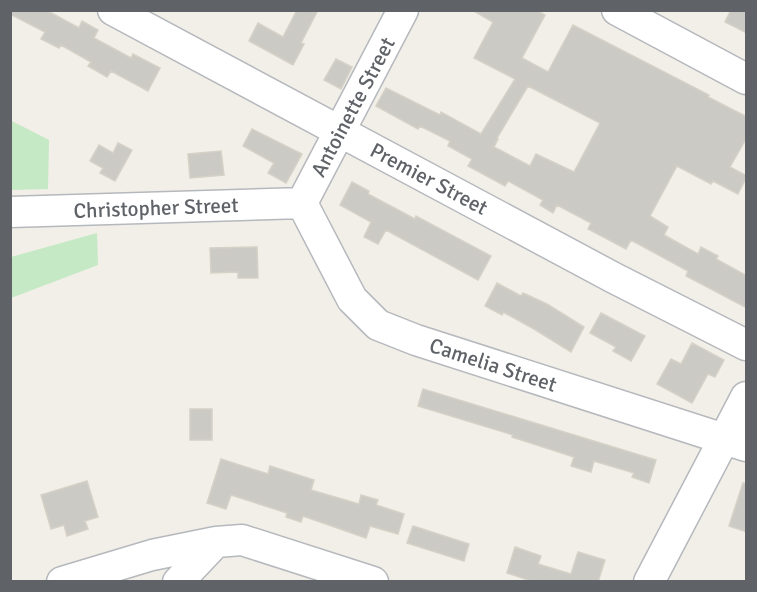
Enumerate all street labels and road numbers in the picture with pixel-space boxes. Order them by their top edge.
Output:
street label: Antoinette Street [305,33,401,181]
street label: Premier Street [366,137,492,221]
street label: Christopher Street [73,192,239,224]
street label: Camelia Street [426,332,560,398]

